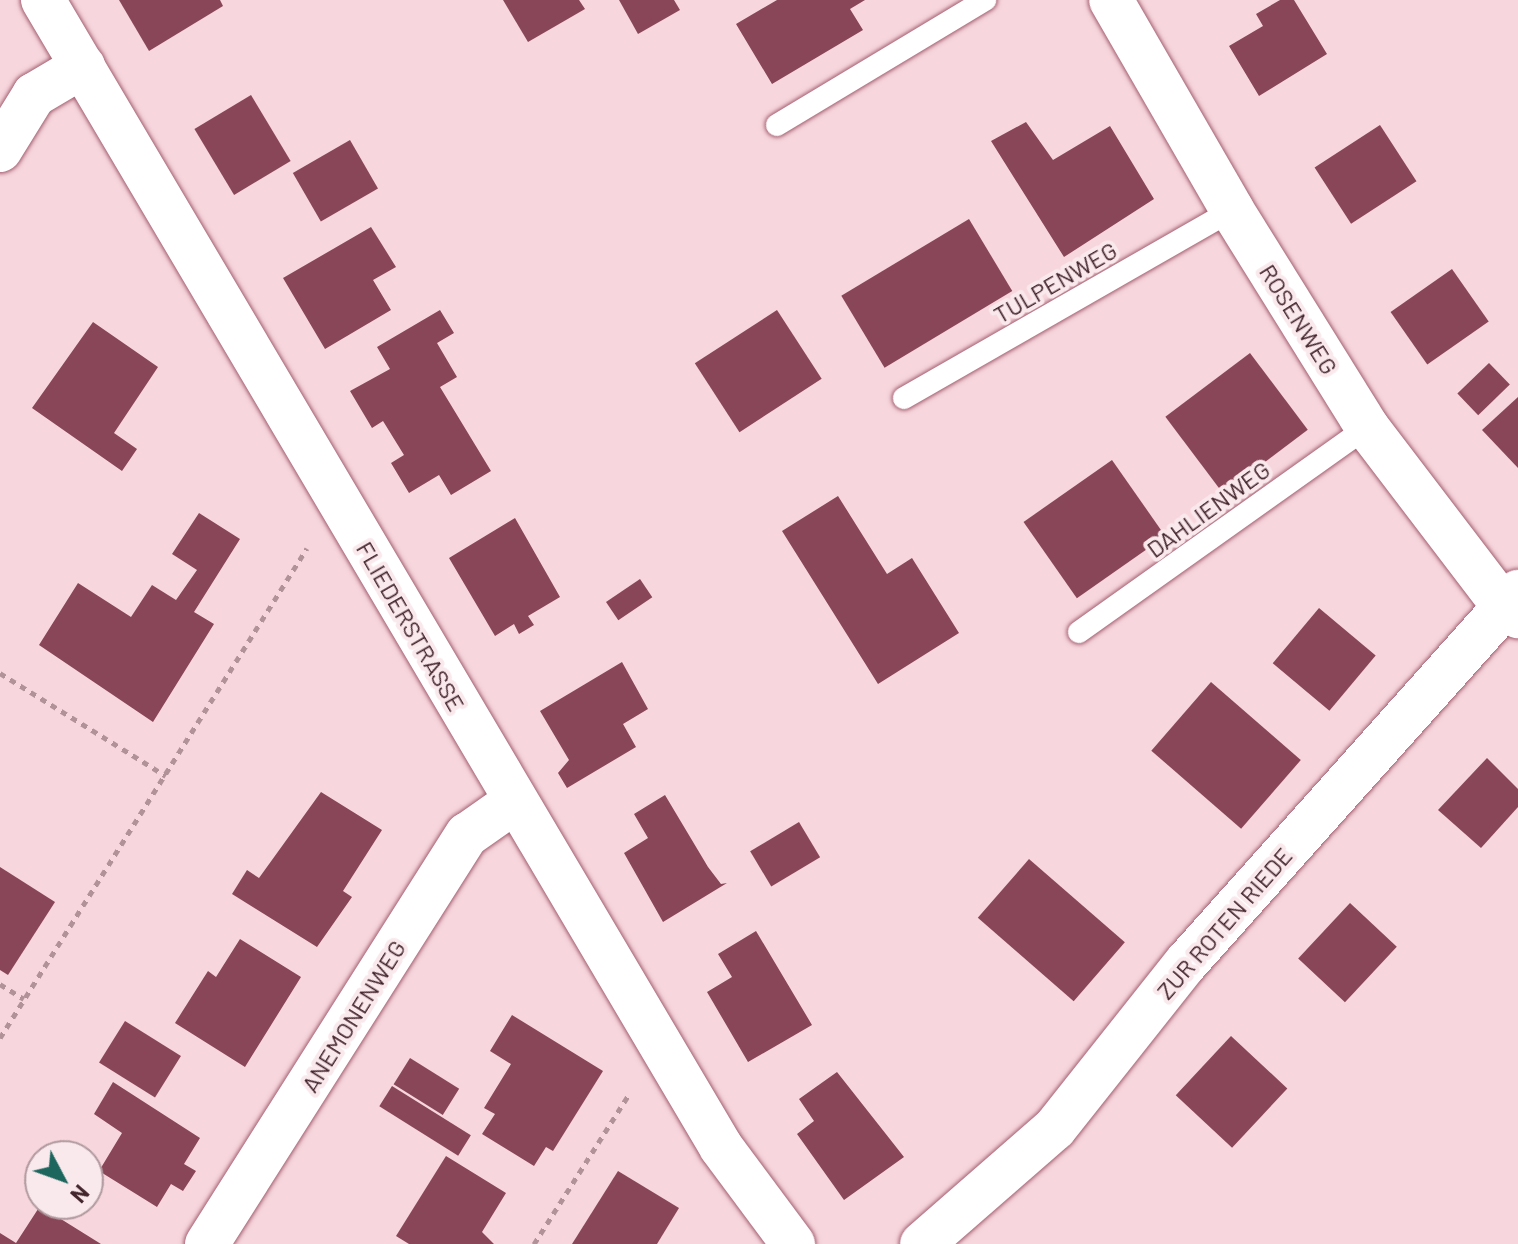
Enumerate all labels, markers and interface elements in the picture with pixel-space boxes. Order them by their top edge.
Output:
street label: TULPENWEG [988,235,1122,329]
street label: ROSENWEG [1254,259,1344,379]
street label: DAHLIENWEG [1141,455,1275,563]
street label: FLIEDERSTRASSE [351,536,471,716]
street label: ZUR ROTEN RIEDE [1150,841,1298,1005]
street label: ANEMONENWEG [295,935,411,1097]
north arrow [24,1140,104,1220]
text: N [66,1180,95,1208]

